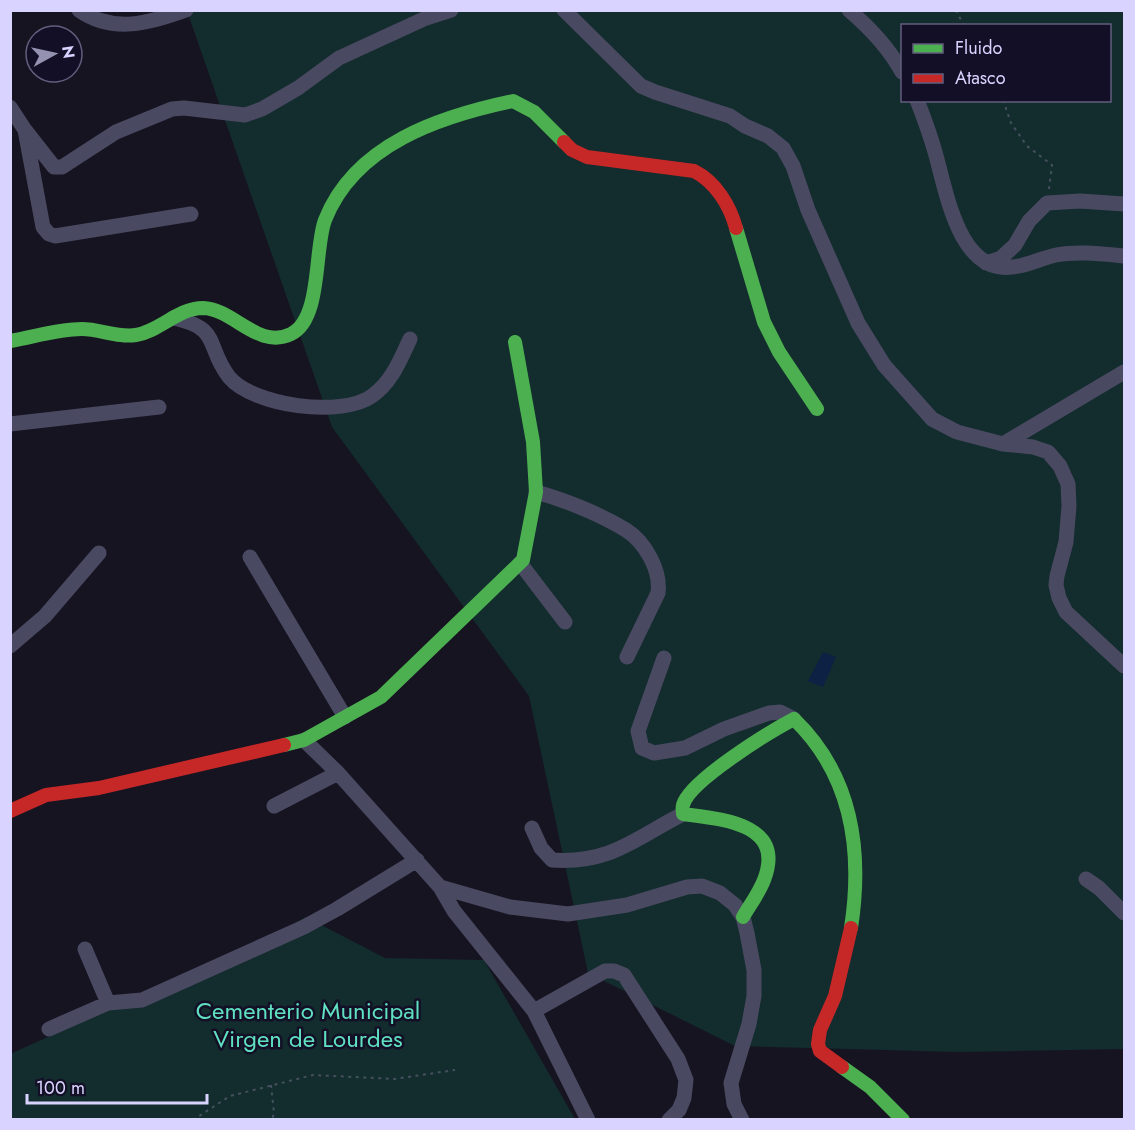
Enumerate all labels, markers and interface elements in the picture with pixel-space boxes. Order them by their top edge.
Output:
north arrow [24,24,84,84]
legend [901,24,1111,102]
text: Fluido [955,35,1003,61]
text: N [56,44,81,60]
text: Atasco [955,65,1006,91]
park label: Cementerio Municipal Virgen de Lourdes [196,993,420,1056]
scale bar [27,1067,207,1105]
text: 100 m [36,1075,85,1101]

